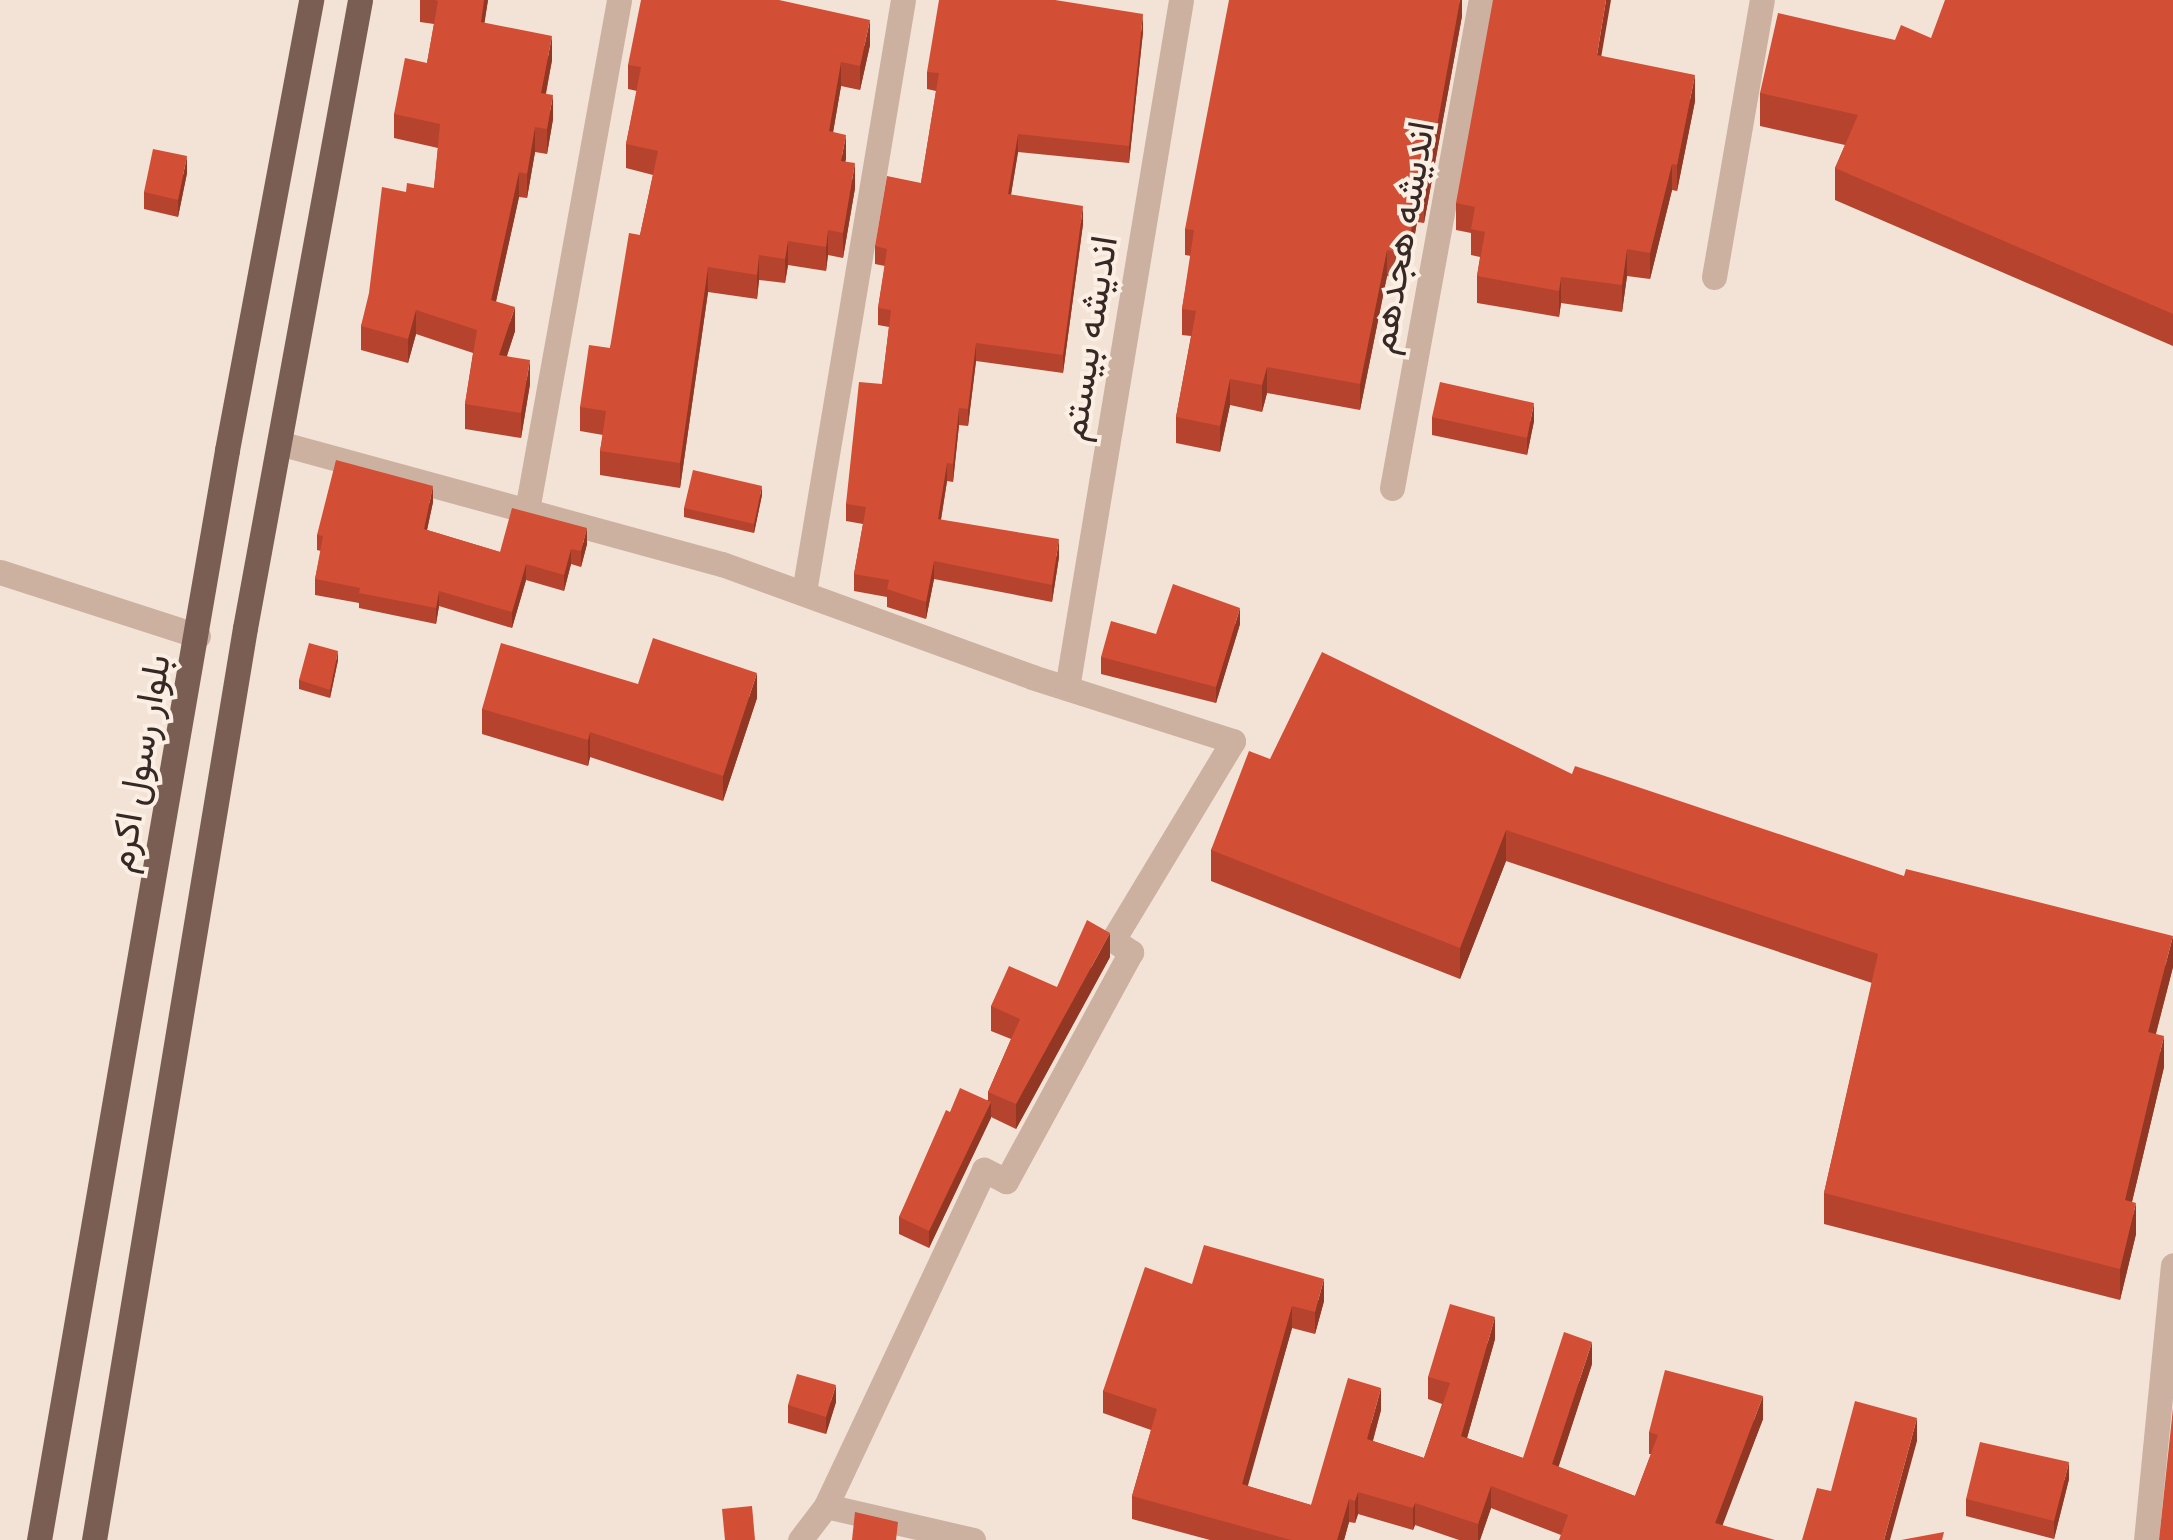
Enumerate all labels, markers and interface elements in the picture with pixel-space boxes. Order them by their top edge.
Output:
street label: اندیشه هجدهم [1357,117,1443,357]
street label: اندیشه بیستم [1048,232,1126,444]
street label: بلوار رسول اکرم [95,651,179,875]

